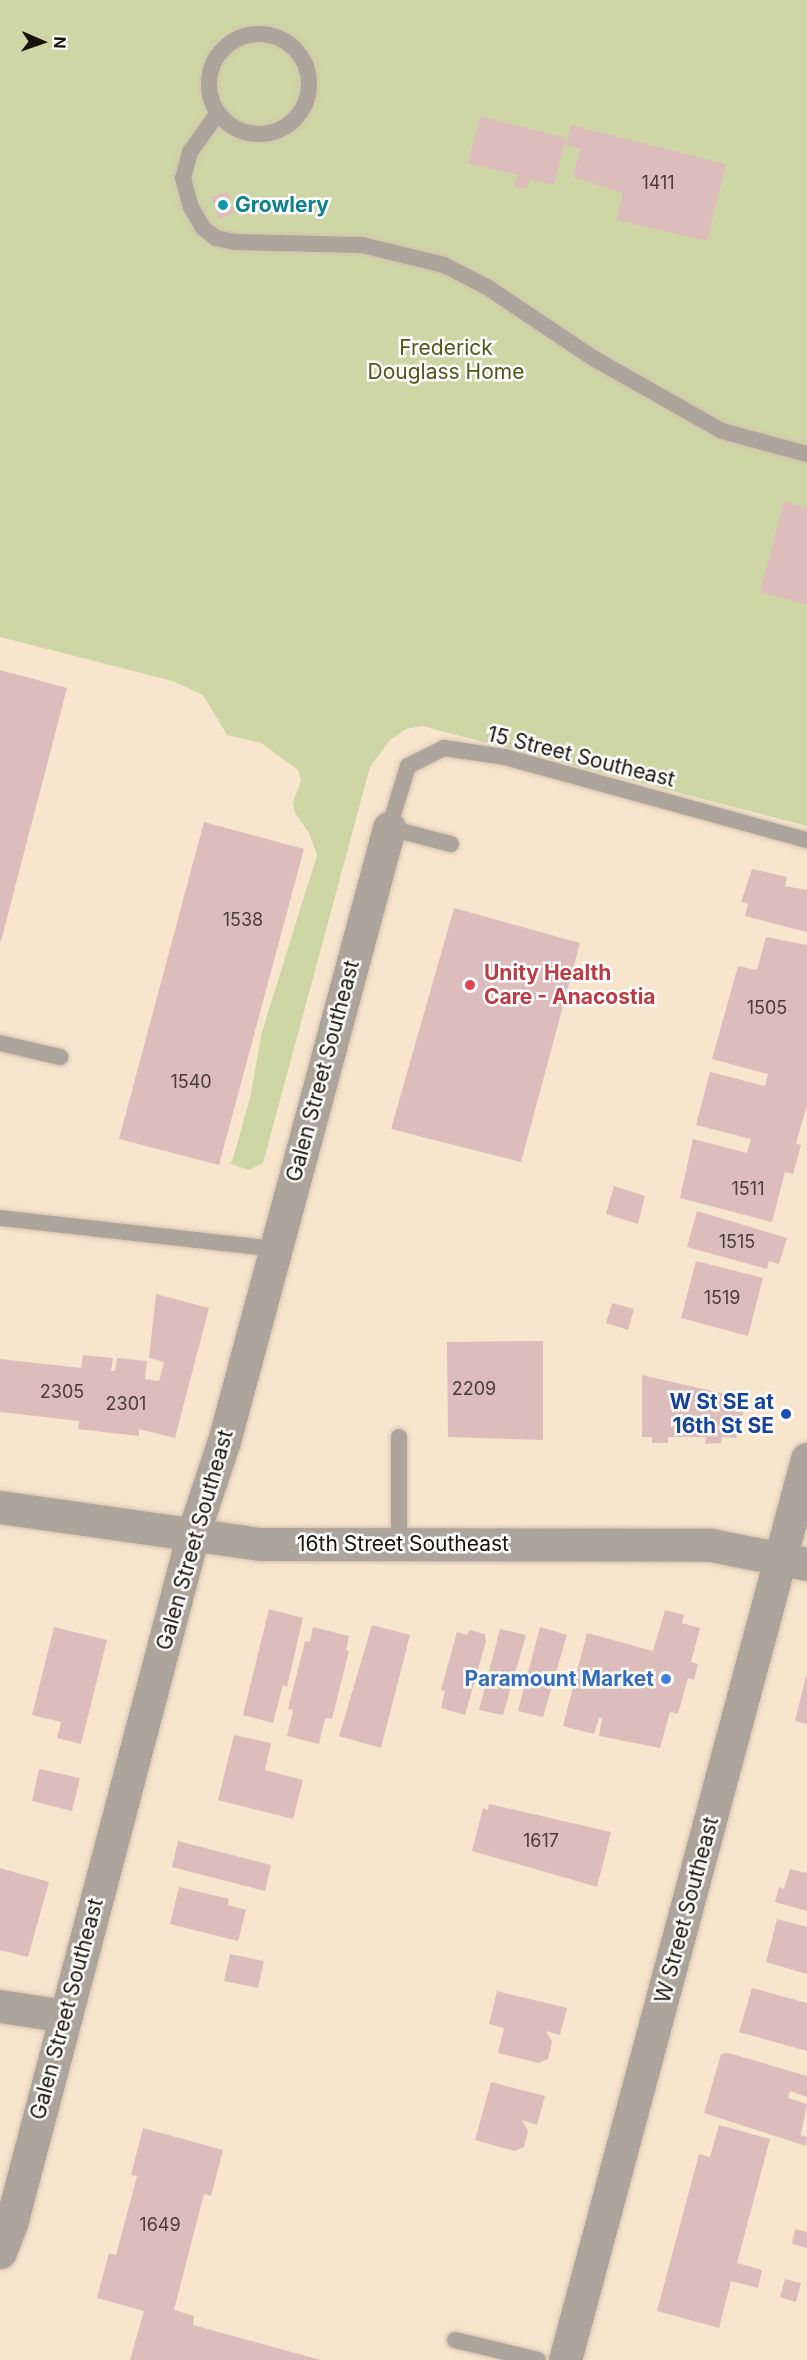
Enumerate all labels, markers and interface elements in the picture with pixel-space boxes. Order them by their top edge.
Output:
north arrow [12,12,72,72]
text: N [50,36,70,49]
house number: 1411 [641,172,675,194]
place label: Growlery [235,192,329,218]
marker: Growlery [216,198,230,212]
park label: Frederick Douglass Home [368,335,524,385]
street label: 15 Street Southeast [485,722,677,792]
house number: 1538 [223,909,263,931]
street label: Galen Street Southeast [281,958,365,1184]
place label: Unity Health Care - Anacostia [484,960,656,1010]
marker: Unity Health Care - Anacostia [461,976,479,994]
house number: 1505 [747,997,787,1019]
house number: 1540 [170,1071,212,1093]
house number: 1511 [732,1178,764,1200]
house number: 1515 [719,1231,755,1253]
house number: 1519 [704,1287,740,1309]
house number: 2209 [452,1378,496,1400]
house number: 2305 [40,1381,84,1403]
place label: W St SE at 16th St SE [669,1389,774,1439]
house number: 2301 [106,1393,146,1415]
marker: W St SE at 16th St SE [779,1407,793,1421]
street label: Galen Street Southeast [151,1427,239,1653]
street label: 16th Street Southeast [297,1531,509,1557]
place label: Paramount Market [465,1666,654,1692]
marker: Paramount Market [659,1672,673,1686]
street label: W Street Southeast [650,1814,724,2006]
house number: 1617 [523,1830,559,1852]
street label: Galen Street Southeast [25,1896,109,2122]
house number: 1649 [139,2214,181,2236]

